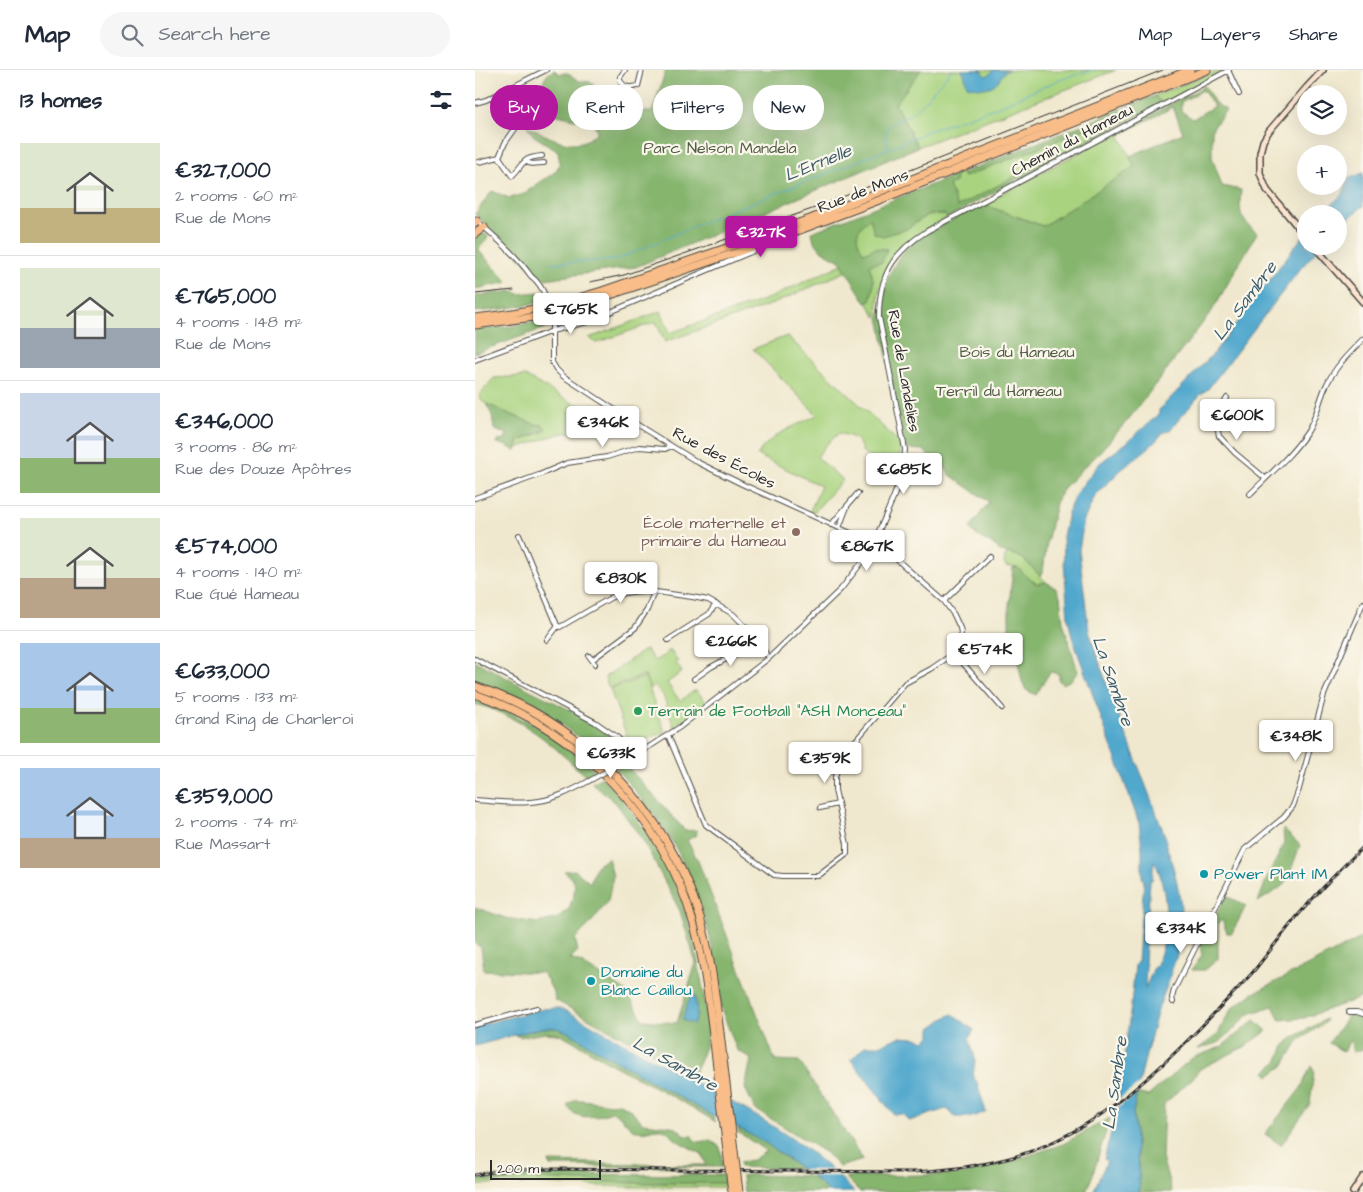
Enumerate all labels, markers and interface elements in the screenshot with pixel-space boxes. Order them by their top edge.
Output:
search box [100,12,450,57]
text: Map [25,18,70,52]
icon: search [118,21,146,49]
text: Search here [158,21,271,48]
text: Map [1138,22,1172,47]
text: Layers [1200,22,1261,47]
text: Share [1289,22,1338,47]
chip: Buy [490,85,558,130]
chip: Rent [568,85,643,130]
chip: Filters [653,85,743,130]
chip: New [753,85,824,130]
map controls [1297,85,1347,255]
button: layers [1297,85,1347,135]
text: 13 homes [20,86,102,115]
icon: filters [427,86,455,114]
street label: Chemin du Hameau [1007,99,1137,181]
park label: Parc Nelson Mandela [643,137,797,159]
water label: L'Ernelle [781,138,856,188]
button: + [1297,145,1347,195]
text: €327,000 [175,156,271,185]
icon: home [60,163,120,223]
street label: Rue de Mons [814,164,912,218]
text: 2 rooms · 60 m² [175,185,298,207]
button: − [1297,205,1347,255]
text: Rue de Mons [175,207,271,229]
pin: €327K [726,216,796,258]
text: €327K [736,221,786,243]
water label: La Sambre [1207,255,1284,346]
text: €765,000 [175,282,276,311]
icon: home [60,288,120,348]
pin: €765K [536,292,606,335]
text: €765K [544,298,598,320]
street label: Rue de Landelies [882,308,926,434]
text: 4 rooms · 148 m² [175,311,303,333]
text: Rue de Mons [175,333,271,355]
park label: Bois du Hameau [959,341,1075,363]
park label: Terril du Hameau [936,380,1062,402]
pin: €600K [1202,398,1272,441]
text: €600K [1211,404,1263,426]
pin: €346K [568,406,638,448]
text: €346,000 [175,407,273,436]
text: €346K [577,411,629,433]
icon: home [60,413,120,473]
street label: Rue des Écoles [669,422,779,494]
text: 3 rooms · 86 m² [175,436,297,458]
pin: €685K [869,452,939,495]
text: Rue des Douze Apôtres [175,458,352,480]
text: €685K [877,458,931,480]
place label: École maternelle et primaire du Hameau [641,512,787,552]
marker: École maternelle et primaire du Hameau [790,526,802,538]
pin: €867K [832,530,902,572]
text: €574,000 [175,532,277,561]
text: €867K [841,535,893,557]
icon: home [60,538,120,598]
text: 4 rooms · 140 m² [175,561,303,583]
pin: €830K [586,562,656,604]
text: €830K [595,567,647,589]
text: Rue Gué Hameau [175,583,299,605]
pin: €266K [696,624,766,667]
text: €266K [705,630,757,652]
pin: €574K [950,632,1020,675]
water label: La Sambre [1086,633,1140,730]
text: €574K [958,638,1012,660]
text: €633,000 [175,657,270,686]
icon: home [60,663,120,723]
text: 5 rooms · 133 m² [175,686,298,708]
place label: Terrain de Football "ASH Monceau" [648,700,906,722]
marker: Terrain de Football "ASH Monceau" [632,705,644,717]
text: Grand Ring de Charleroi [175,708,353,730]
pin: €348K [1261,720,1331,762]
text: €348K [1270,725,1322,747]
pin: €633K [576,736,646,779]
text: €633K [587,742,635,764]
pin: €359K [790,742,860,784]
text: €359K [800,747,850,769]
text: €359,000 [175,782,273,811]
icon: home [60,788,120,848]
text: 2 rooms · 74 m² [175,811,299,833]
text: Rue Massart [175,833,270,855]
place label: Power Plant IM [1214,863,1327,885]
marker: Power Plant IM [1198,868,1210,880]
pin: €334K [1146,912,1216,954]
text: €334K [1156,917,1206,939]
place label: Domaine du Blanc Caillou [601,961,692,1001]
marker: Domaine du Blanc Caillou [585,975,597,987]
water label: La Sambre [628,1030,723,1098]
water label: La Sambre [1096,1034,1134,1131]
scale bar [490,1157,601,1180]
text: 200 m [497,1159,539,1179]

